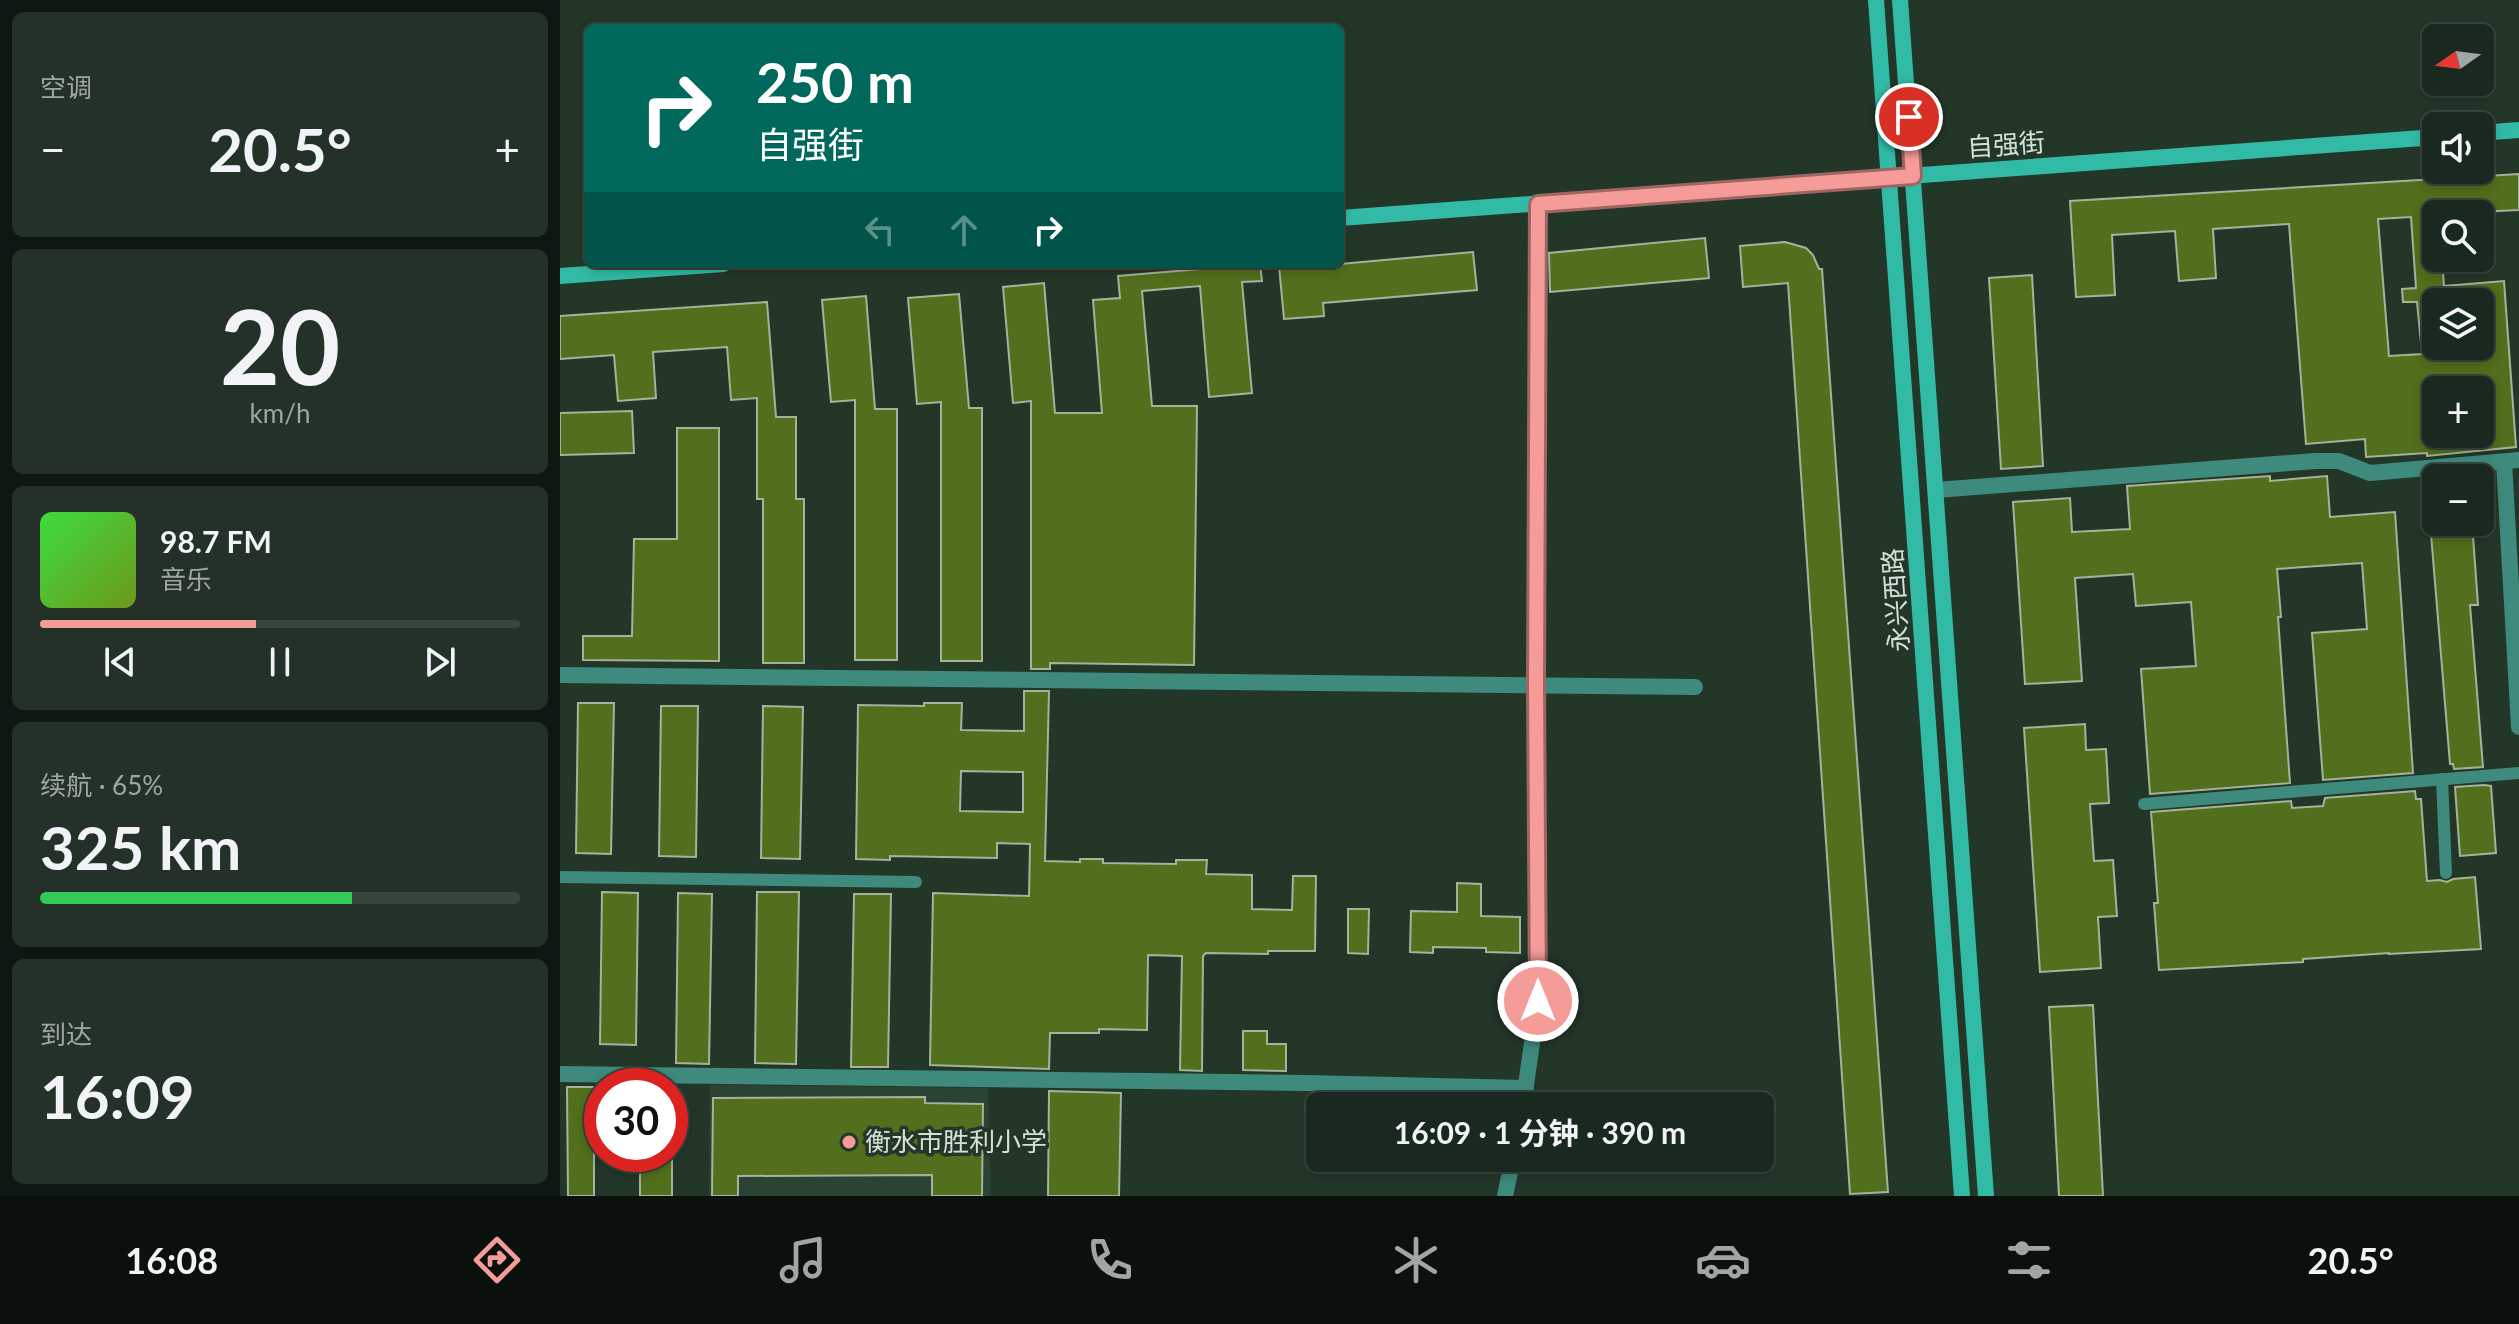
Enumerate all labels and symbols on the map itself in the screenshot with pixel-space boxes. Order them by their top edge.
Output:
north arrow [2422,24,2494,96]
pin [1875,83,1943,151]
street label: 自强街 [1966,125,2046,163]
street label: 永兴西路 [1875,547,1915,653]
position arrow [1496,959,1580,1043]
speed limit sign: 30 [584,1068,688,1172]
place label: 衡水市胜利小学 [865,1125,1047,1157]
marker: 衡水市胜利小学 [840,1133,858,1151]

